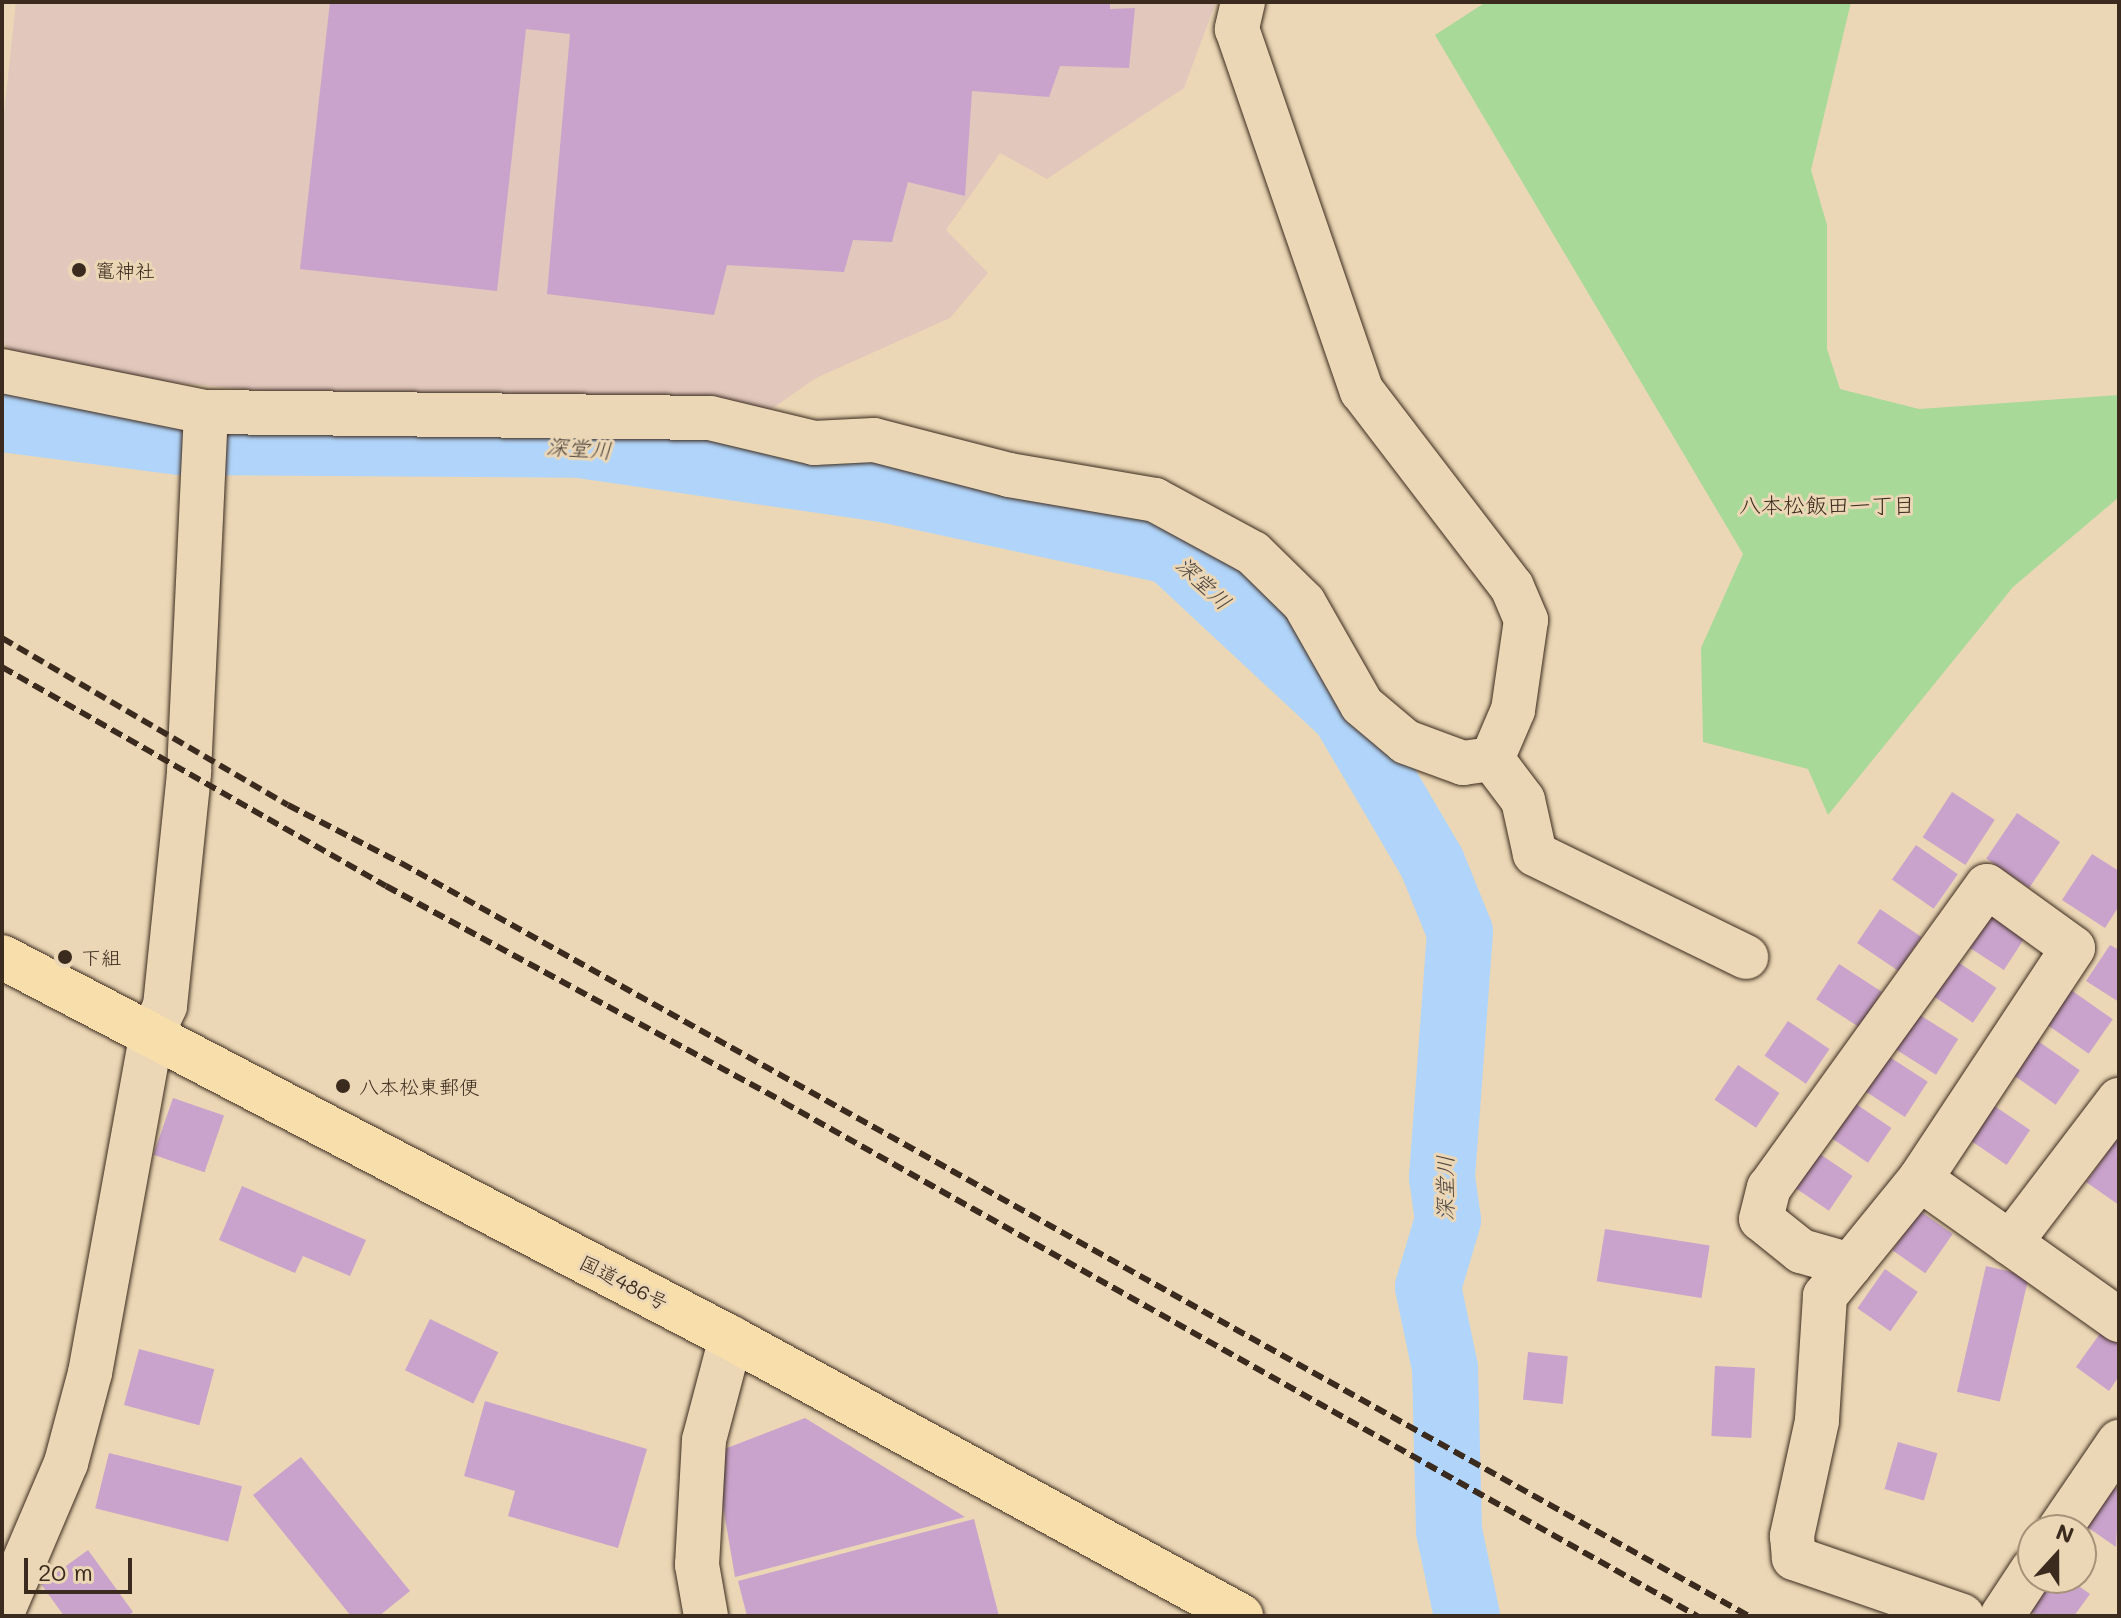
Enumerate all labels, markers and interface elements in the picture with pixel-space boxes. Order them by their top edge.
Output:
place label: 竃神社 [95,258,155,282]
marker: 竃神社 [70,261,88,279]
water label: 深堂川 [545,433,613,463]
district label: 八本松飯田一丁目 [1739,492,1915,518]
water label: 深堂川 [1171,551,1237,615]
place label: 下組 [81,945,121,969]
marker: 下組 [56,948,74,966]
place label: 八本松東郵便 [359,1074,479,1098]
marker: 八本松東郵便 [334,1077,352,1095]
water label: 深堂川 [1432,1155,1458,1221]
street label: 国道486号 [576,1250,672,1314]
north arrow [2017,1514,2097,1594]
text: N [2052,1516,2078,1550]
scale bar [28,1542,136,1592]
text: 20 m [38,1556,93,1587]

